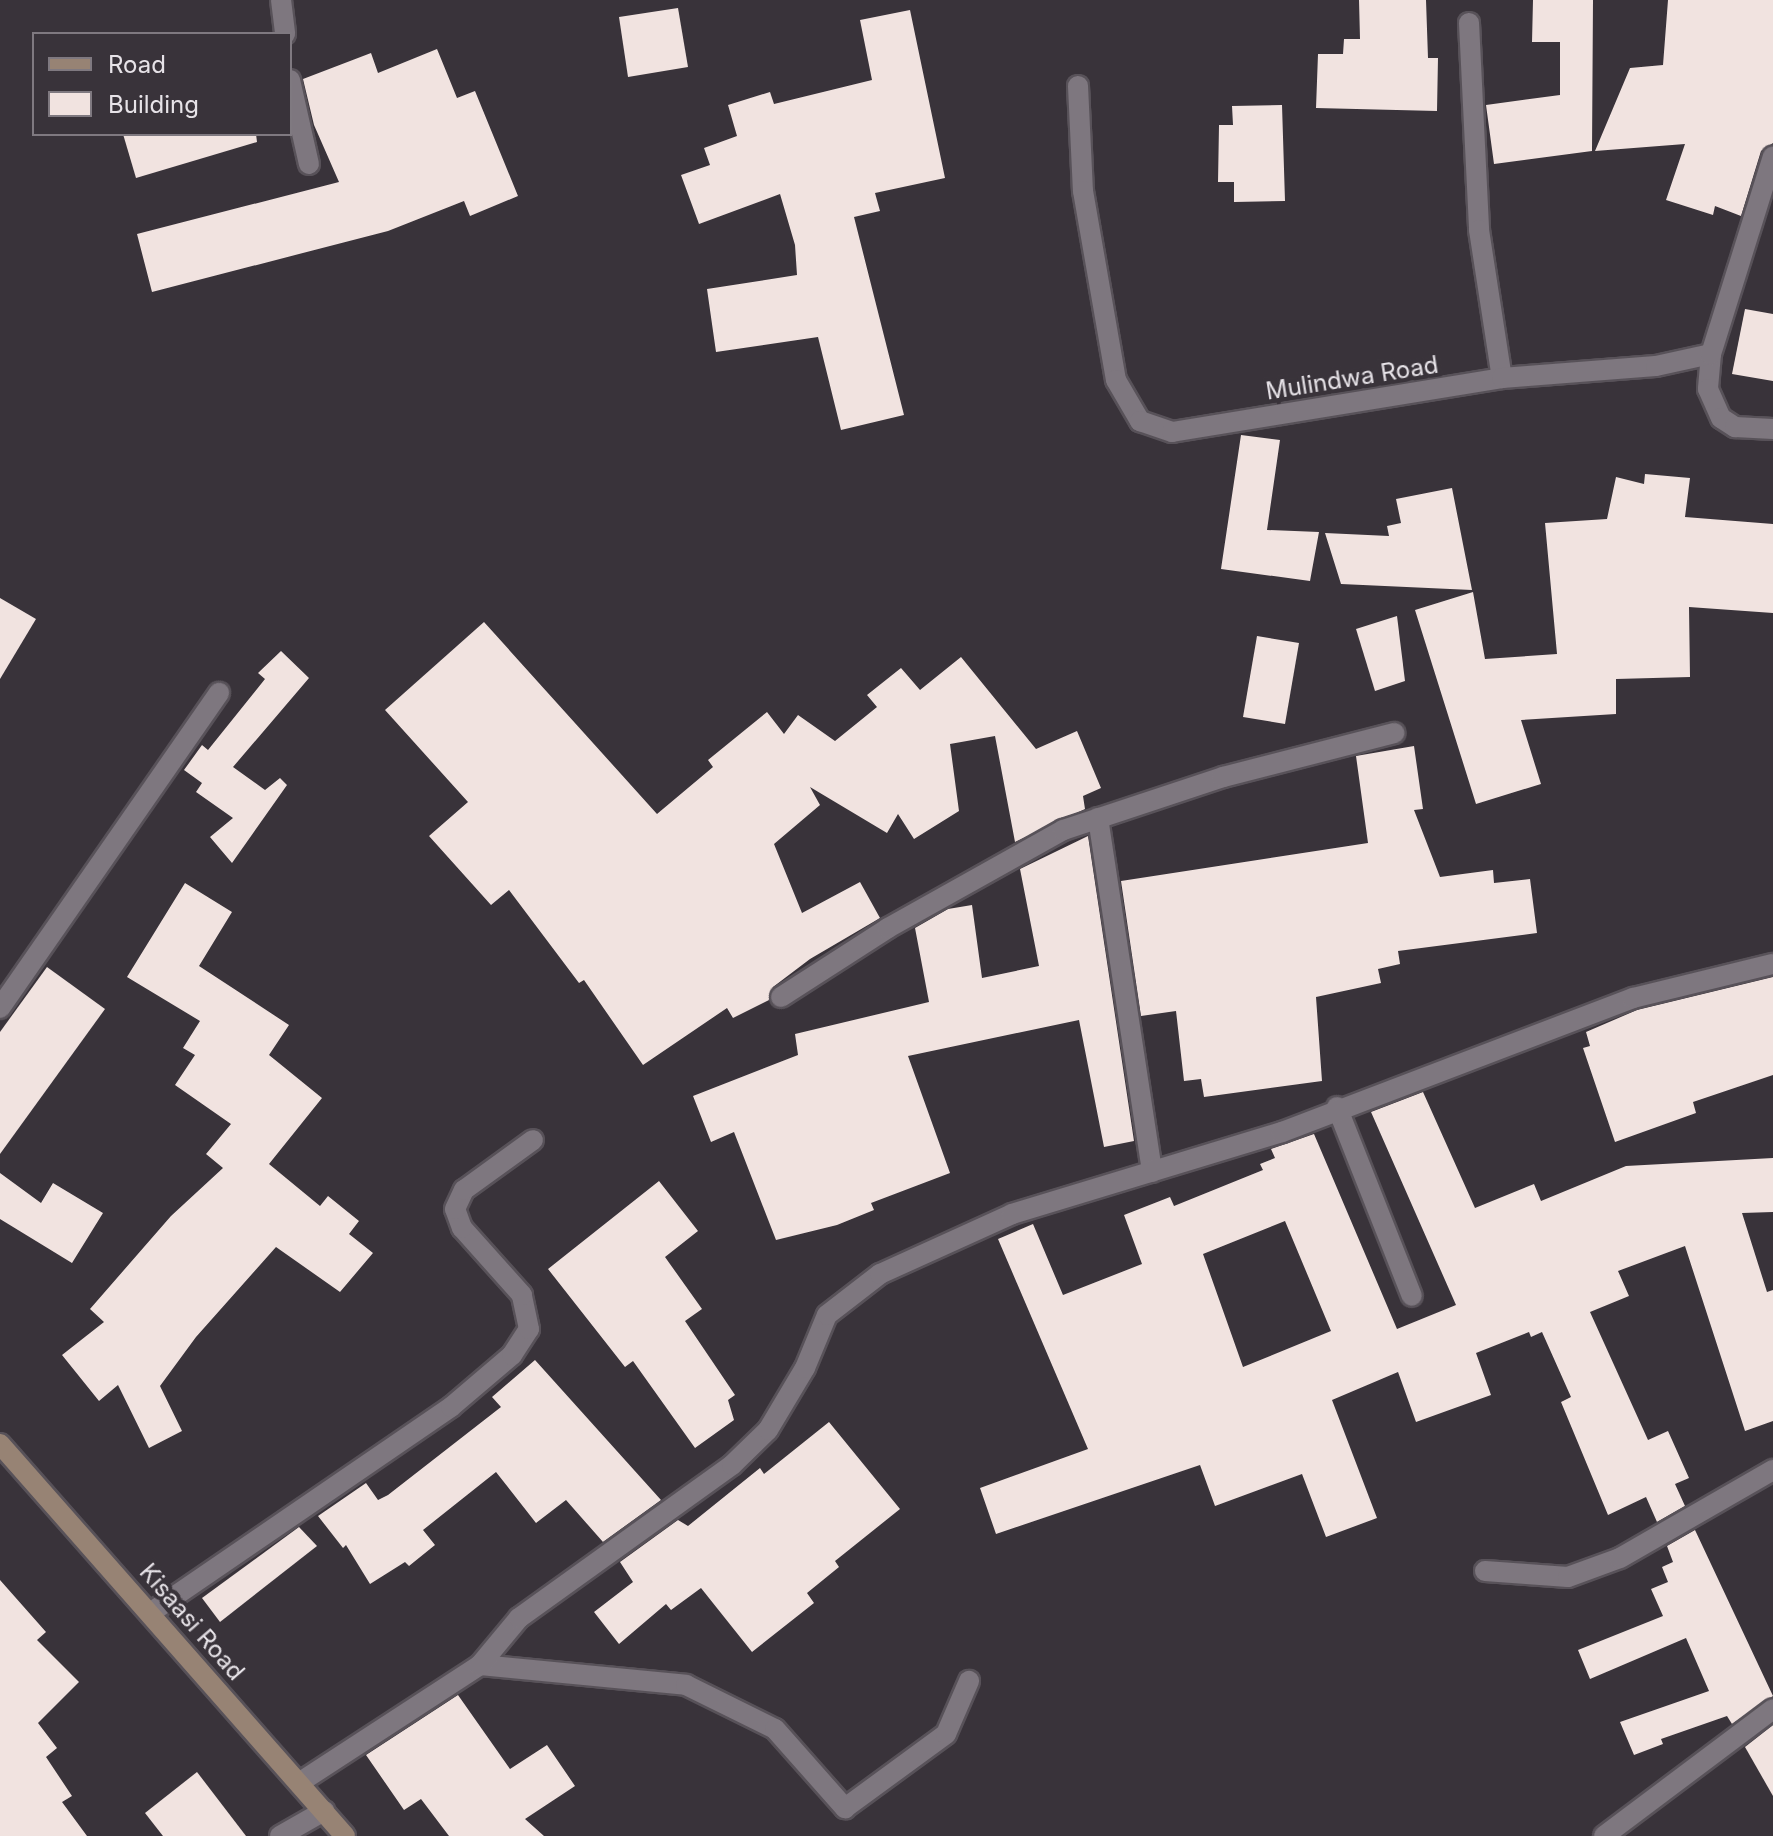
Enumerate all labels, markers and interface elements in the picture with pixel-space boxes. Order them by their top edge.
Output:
legend [32,32,292,136]
text: Road [108,50,166,79]
text: Building [108,90,199,119]
street label: Mulindwa Road [1264,350,1440,406]
street label: Kisaasi Road [134,1558,250,1686]

